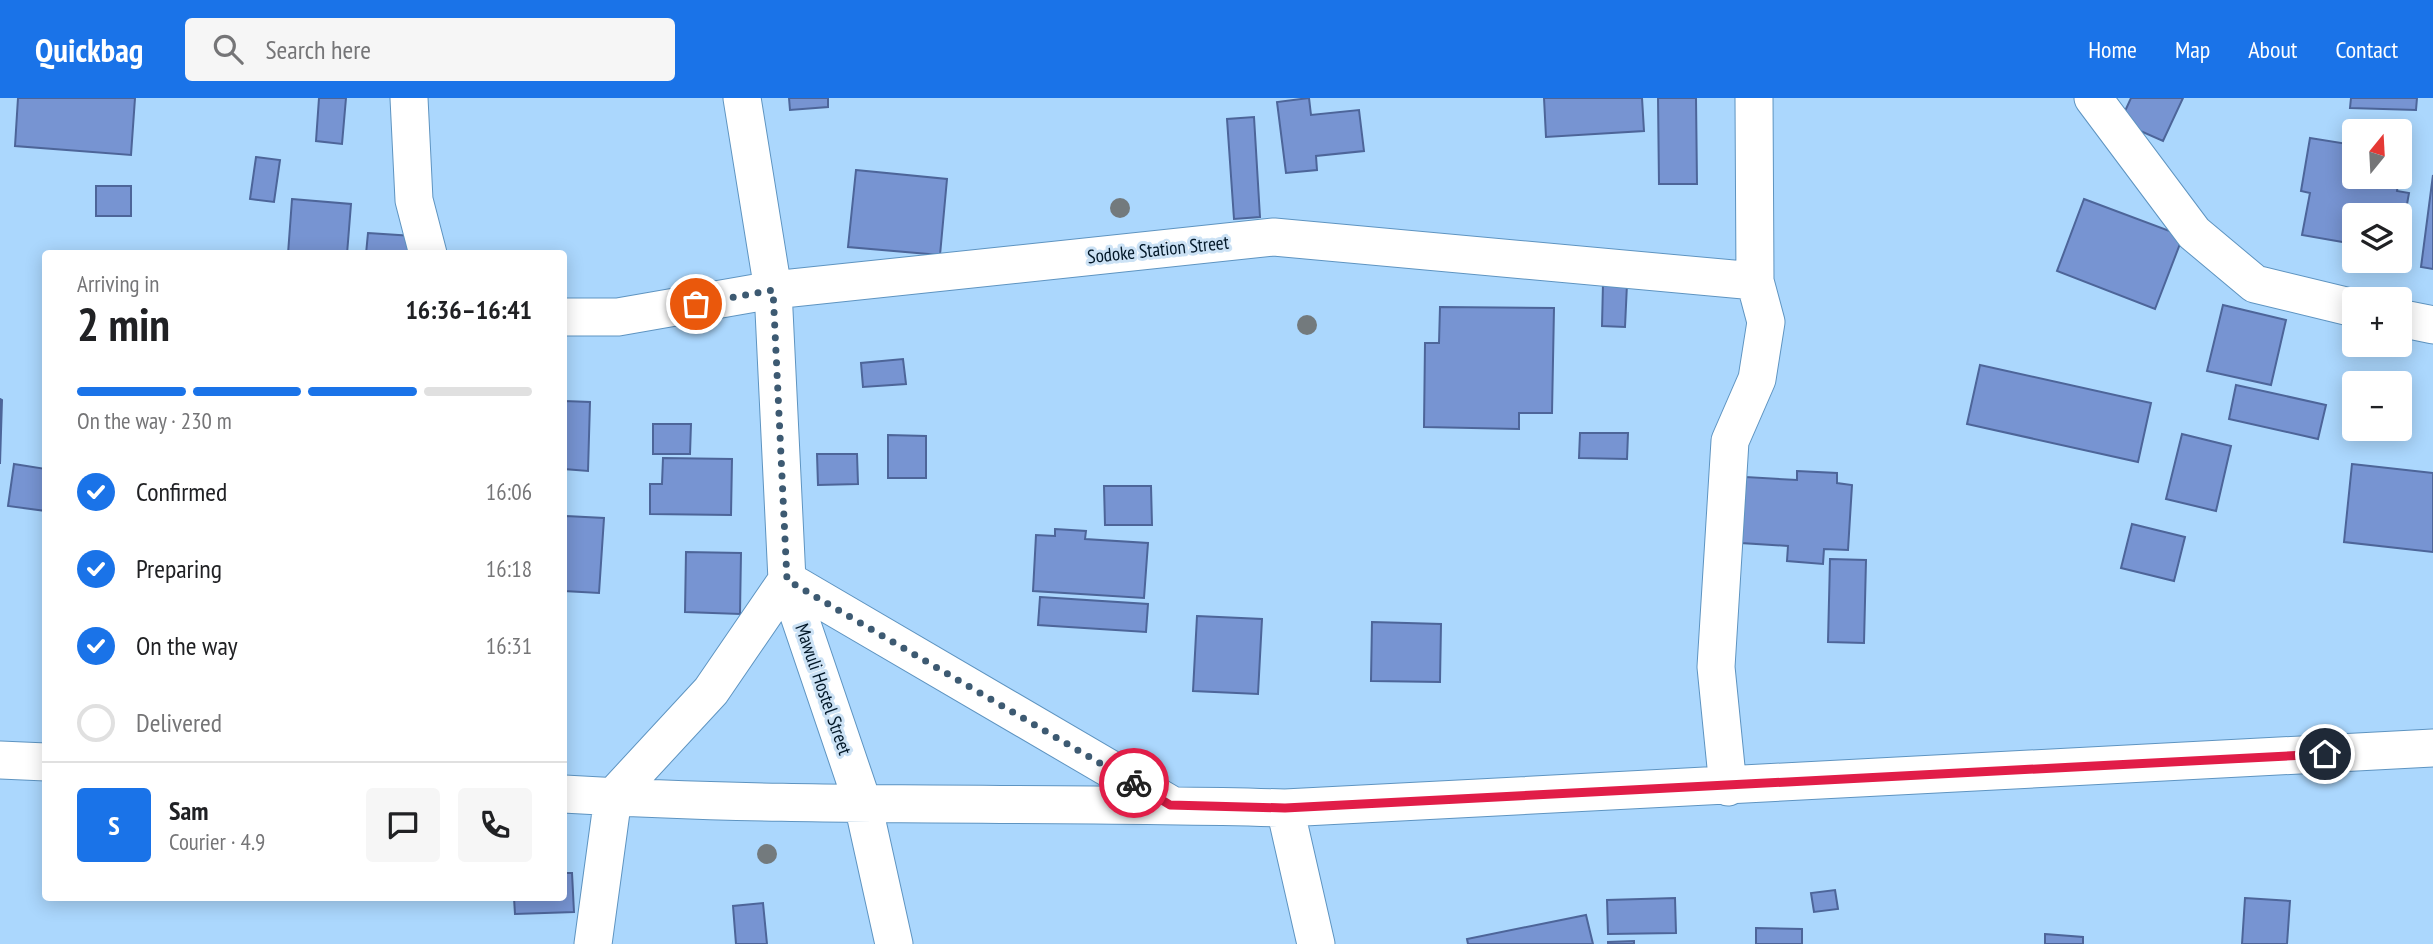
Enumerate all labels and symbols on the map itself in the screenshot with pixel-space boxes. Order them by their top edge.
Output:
north arrow [2342,119,2412,189]
street label: Sodoke Station Street [1086,230,1231,268]
pin [666,274,726,334]
street label: Mawuli Hostel Street [790,620,858,759]
pin [2295,724,2355,784]
courier [1099,748,1169,818]

